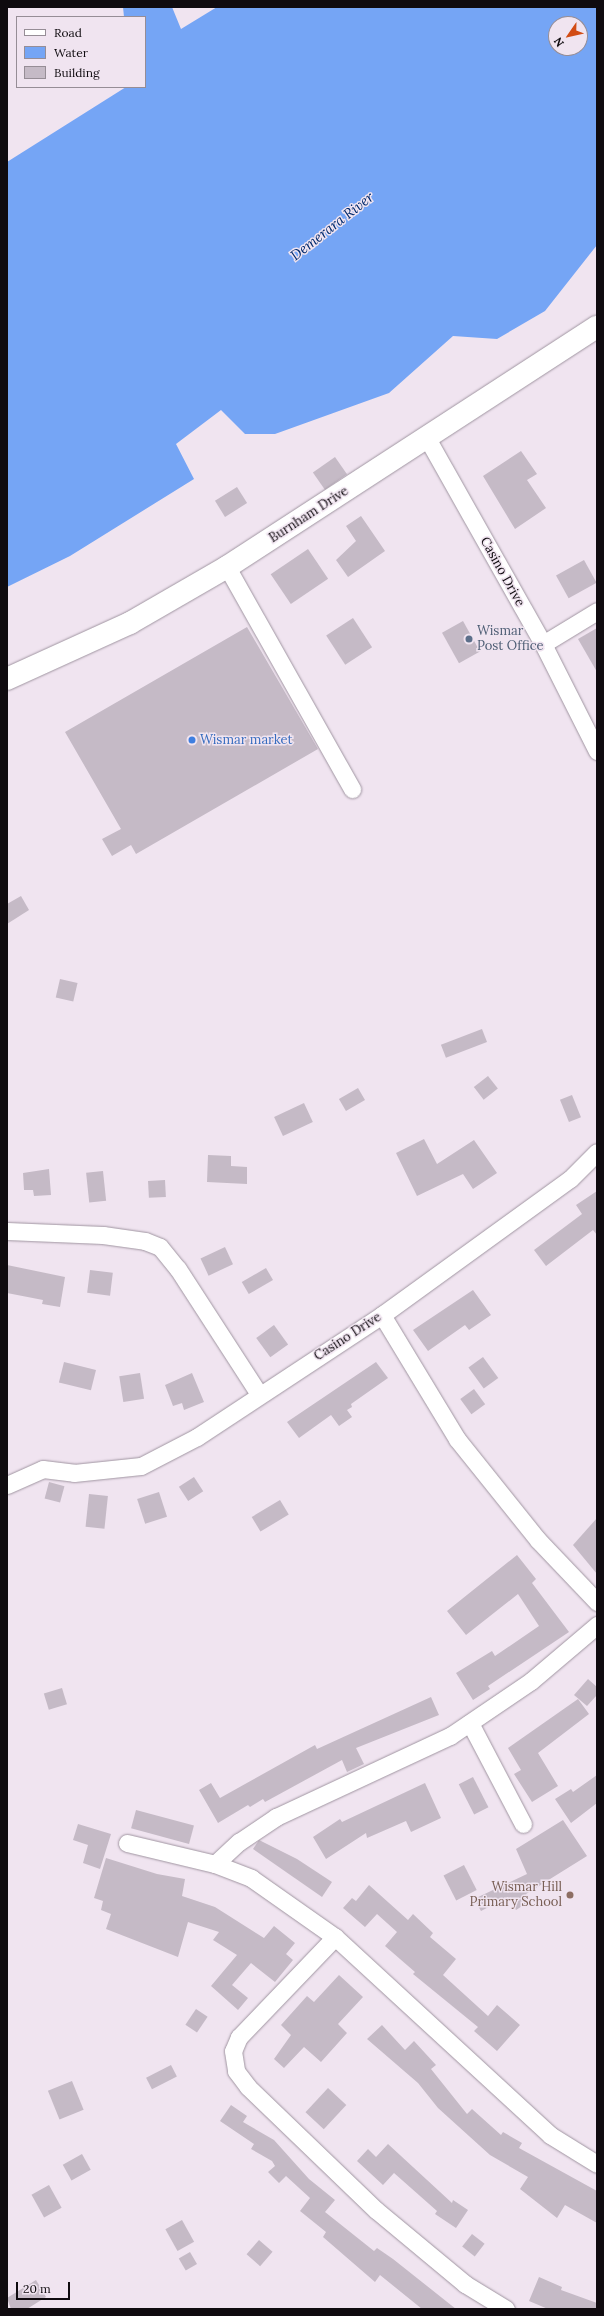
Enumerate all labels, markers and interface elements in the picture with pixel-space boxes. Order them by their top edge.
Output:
legend [16,16,146,88]
north arrow [548,16,588,56]
text: Road [54,25,82,40]
text: N [551,35,567,50]
text: Water [54,45,88,60]
text: Building [54,65,100,80]
water label: Demerara River [287,188,377,264]
street label: Burnham Drive [266,484,352,546]
street label: Casino Drive [477,535,527,609]
place label: Wismar Post Office [477,624,544,655]
marker: Wismar Post Office [464,634,474,644]
place label: Wismar market [200,732,293,748]
marker: Wismar market [187,735,197,745]
street label: Casino Drive [312,1310,384,1364]
place label: Wismar Hill Primary School [470,1880,562,1911]
marker: Wismar Hill Primary School [565,1890,575,1900]
scale bar [18,2274,72,2300]
text: 20 m [23,2281,51,2296]

